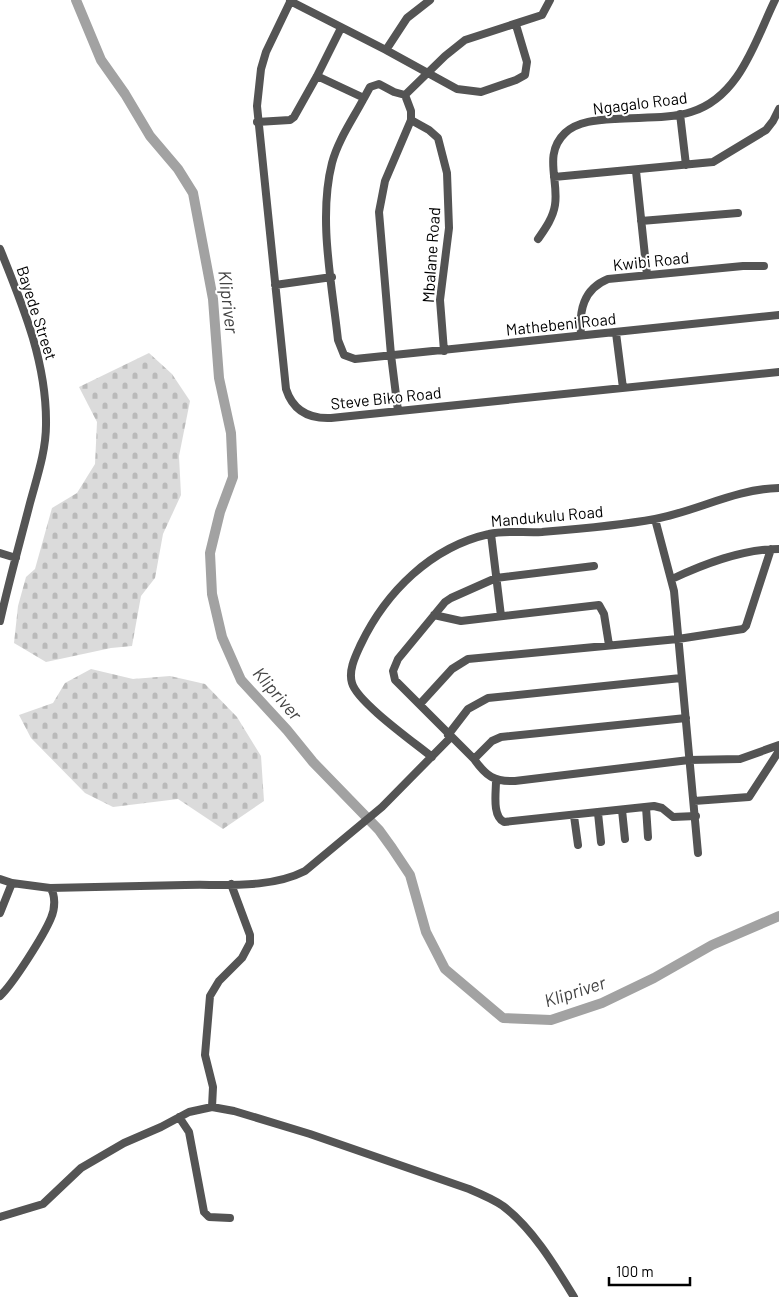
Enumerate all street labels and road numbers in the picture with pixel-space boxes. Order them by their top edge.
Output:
street label: Ngagalo Road [592,87,688,118]
street label: Mbalane Road [418,207,443,303]
street label: Kwibi Road [612,247,690,274]
street label: Bayede Street [13,263,62,362]
street label: Mathebeni Road [505,308,617,339]
street label: Steve Biko Road [330,382,442,413]
street label: Mandukulu Road [490,501,604,530]

